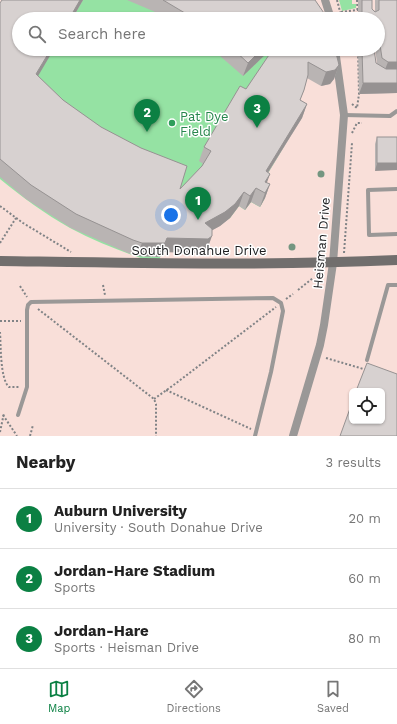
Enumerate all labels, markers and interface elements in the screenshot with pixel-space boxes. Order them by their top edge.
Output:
search box [12,12,385,56]
icon: search [26,23,48,45]
text: Search here [58,25,146,43]
pin: 3 [244,95,270,128]
pin: 2 [134,99,160,132]
place label: Pat Dye Field [180,109,228,139]
marker: Pat Dye Field [167,118,177,128]
pin: 1 [185,187,211,220]
street label: Heisman Drive [310,197,333,289]
your location [161,205,181,225]
street label: South Donahue Drive [132,243,267,258]
map controls [349,388,385,424]
button: locate [349,388,385,424]
text: Nearby [16,452,75,472]
text: 3 results [326,455,381,470]
text: Auburn University [54,502,187,520]
text: 1 [26,511,32,526]
text: 20 m [349,511,381,526]
text: University · South Donahue Drive [54,520,263,535]
text: Jordan-Hare Stadium [54,562,215,580]
text: 2 [25,571,33,586]
text: 60 m [348,571,381,586]
text: Sports [54,580,95,595]
text: Jordan-Hare [54,622,149,640]
text: 3 [25,631,33,646]
text: 80 m [348,631,381,646]
text: Sports · Heisman Drive [54,640,199,655]
tab: Map [48,678,70,715]
tab: Directions [167,678,221,715]
tab: Saved [317,678,349,715]

